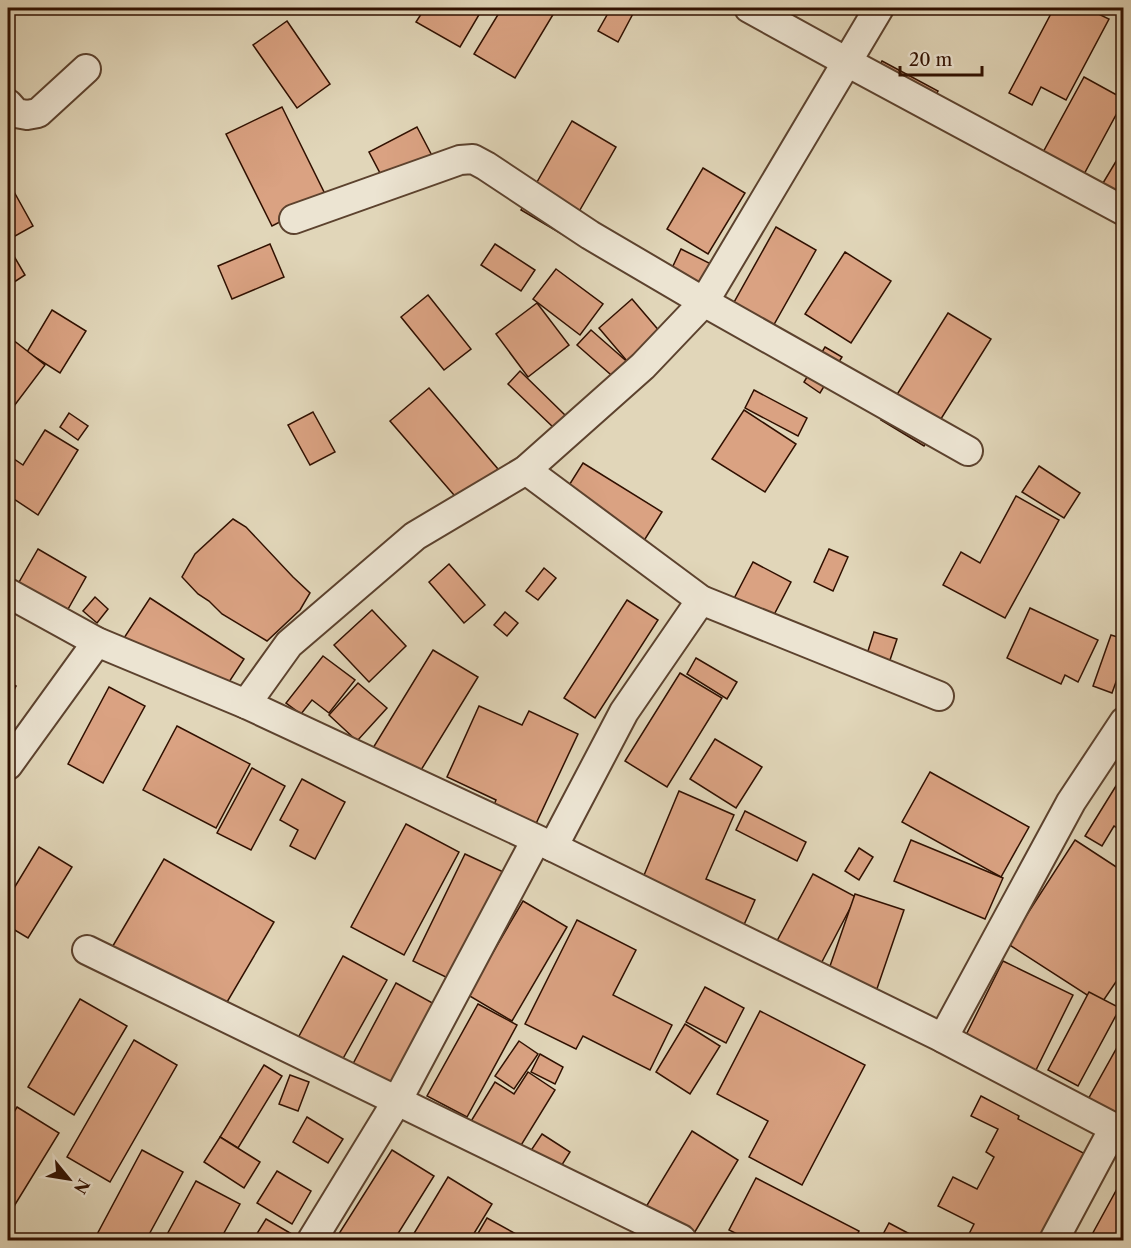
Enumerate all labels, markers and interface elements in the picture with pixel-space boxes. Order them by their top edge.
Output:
scale bar [900,39,982,77]
text: 20 m [909,49,953,71]
north arrow [39,1149,99,1209]
text: N [70,1175,94,1198]

